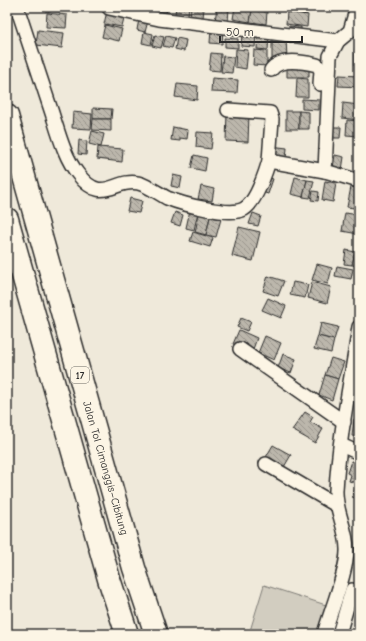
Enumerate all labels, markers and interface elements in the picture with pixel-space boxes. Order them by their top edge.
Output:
scale bar [220,18,302,44]
text: 50 m [226,25,254,39]
road number: 17 [71,367,89,383]
street label: Jalan Tol Cimanggis–Cibitung [80,400,131,537]

